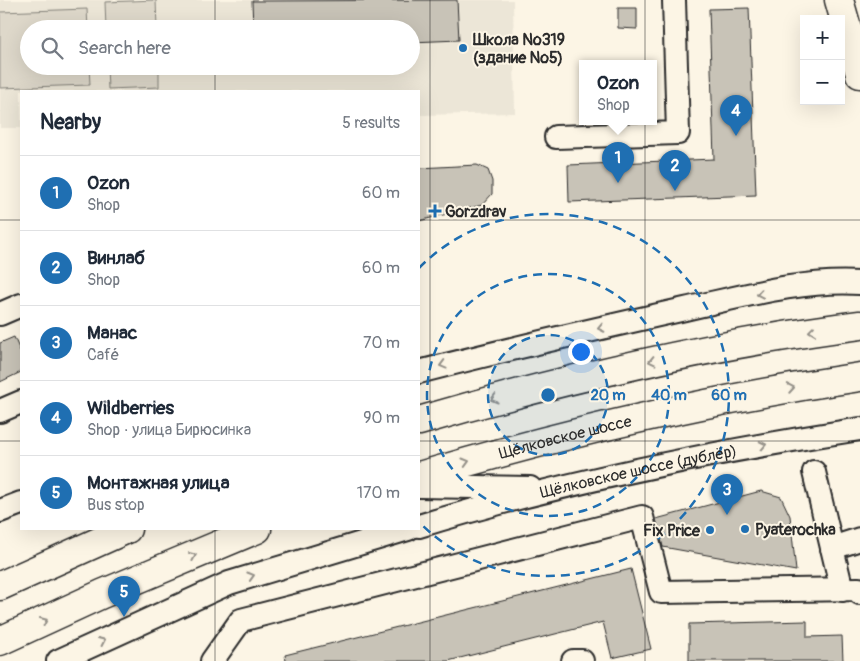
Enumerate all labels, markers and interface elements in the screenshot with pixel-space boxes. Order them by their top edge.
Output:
map controls [800,15,845,105]
button: + [800,15,845,60]
search box [20,20,420,75]
place label: Школа №319 (здание №5) [472,30,565,68]
icon: search [38,34,66,62]
text: Search here [78,36,171,60]
marker: Школа №319 (здание №5) [457,42,469,54]
popup [579,60,657,125]
button: − [800,60,845,105]
text: Ozon [597,71,639,95]
text: Shop [597,95,630,115]
pin: 4 [720,95,752,136]
text: Nearby [40,109,101,136]
text: 5 results [342,113,400,133]
pin: 1 [602,142,634,183]
pin: 2 [659,150,691,191]
text: Ozon [87,171,130,195]
text: 1 [53,183,59,203]
text: 60 m [362,183,400,203]
text: Shop [87,195,120,215]
place label: Gorzdrav [445,202,506,222]
marker: Gorzdrav [429,205,441,217]
text: Винлаб [87,246,145,270]
text: 2 [52,258,60,278]
text: 60 m [362,258,400,278]
text: Shop [87,270,120,290]
one-way arrow [755,288,764,298]
text: Манас [87,321,137,345]
one-way arrow [597,322,605,333]
one-way arrow [807,325,815,336]
text: 3 [52,333,60,353]
text: 70 m [363,333,400,353]
your location [568,339,594,365]
text: Café [87,345,119,365]
one-way arrow [648,355,657,366]
one-way arrow [439,360,447,370]
one-way arrow [787,383,795,393]
centre of rings [539,386,557,404]
text: 20 m [590,386,626,405]
text: 40 m [651,386,687,405]
text: 60 m [711,386,747,405]
one-way arrow [490,394,499,404]
text: Wildberries [87,396,174,420]
text: 4 [51,408,61,428]
text: 90 m [363,408,400,428]
street label: Щёлковское шоссе [496,411,634,464]
text: Shop · улица Бирюсинка [87,420,251,440]
one-way arrow [759,440,768,451]
street label: Щёлковское шоссе (дублёр) [538,441,738,503]
one-way arrow [461,457,469,467]
text: Монтажная улица [87,471,230,495]
pin: 3 [711,474,743,515]
text: 5 [52,483,60,503]
text: 170 m [357,483,400,503]
text: Bus stop [87,495,145,515]
place label: Pyaterochka [755,520,836,540]
place label: Fix Price [643,521,701,541]
marker: Pyaterochka [739,523,751,535]
marker: Fix Price [704,524,716,536]
one-way arrow [188,551,197,562]
one-way arrow [246,572,255,582]
pin: 5 [108,576,140,617]
one-way arrow [39,616,48,627]
one-way arrow [97,636,106,647]

